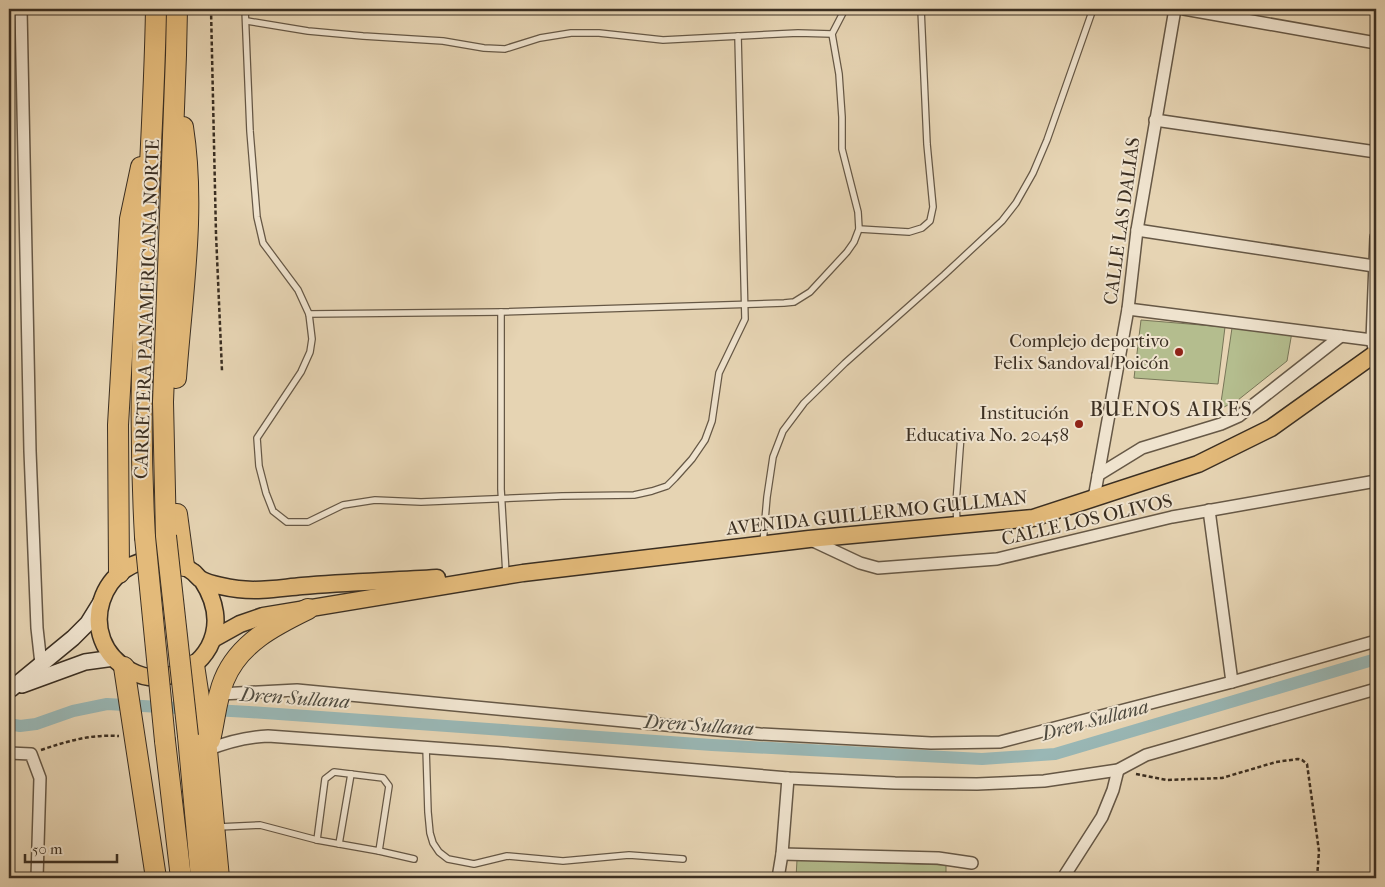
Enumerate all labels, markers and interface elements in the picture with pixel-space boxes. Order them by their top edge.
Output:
street label: CALLE LAS DALIAS [1099,136,1145,306]
street label: CARRETERA PANAMERICANA NORTE [130,138,164,480]
place label: Complejo deportivo Felix Sandoval Poicón [993,330,1169,374]
marker: Complejo deportivo Felix Sandoval Poicón [1173,346,1185,358]
district label: BUENOS AIRES [1090,397,1252,421]
place label: Institución Educativa No. 20458 [905,402,1069,446]
marker: Institución Educativa No. 20458 [1073,418,1085,430]
street label: AVENIDA GUILLERMO GULLMAN [724,486,1029,540]
street label: CALLE LOS OLIVOS [1000,490,1175,550]
water label: Dren Sullana [237,683,351,713]
water label: Dren Sullana [1037,695,1151,746]
water label: Dren Sullana [641,710,755,740]
scale bar [25,832,118,864]
text: 50 m [32,840,63,858]

